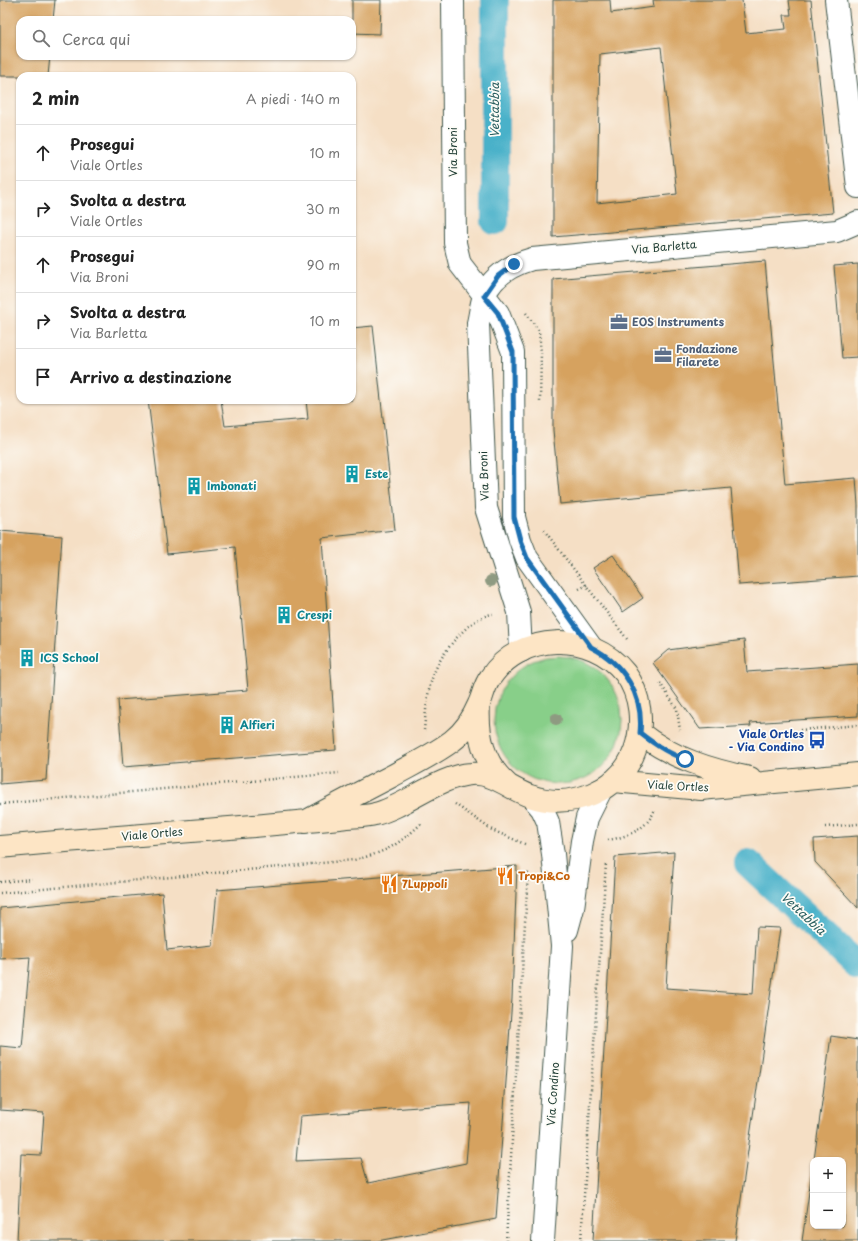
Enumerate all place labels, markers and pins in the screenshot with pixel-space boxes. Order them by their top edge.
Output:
office icon: EOS Instruments [609,312,629,332]
place label: EOS Instruments [632,313,725,330]
place label: Fondazione Filarete [676,340,739,370]
office icon: Fondazione Filarete [653,345,673,365]
building icon: Este [342,464,362,484]
place label: Este [365,465,388,482]
building icon: Imbonati [184,476,204,496]
place label: Imbonati [207,477,256,494]
building icon: Crespi [274,605,294,625]
place label: Crespi [297,606,332,623]
building icon: ICS School [17,648,37,668]
place label: ICS School [40,649,99,666]
building icon: Alfieri [217,715,237,735]
place label: Alfieri [240,716,275,733]
place label: Viale Ortles - Via Condino [729,725,805,755]
bus stop icon: Viale Ortles - Via Condino [807,730,827,750]
restaurant icon: Tropi&Co [495,866,515,886]
place label: Tropi&Co [518,867,570,884]
restaurant icon: 7Luppoli [379,874,399,894]
place label: 7Luppoli [402,875,448,892]

